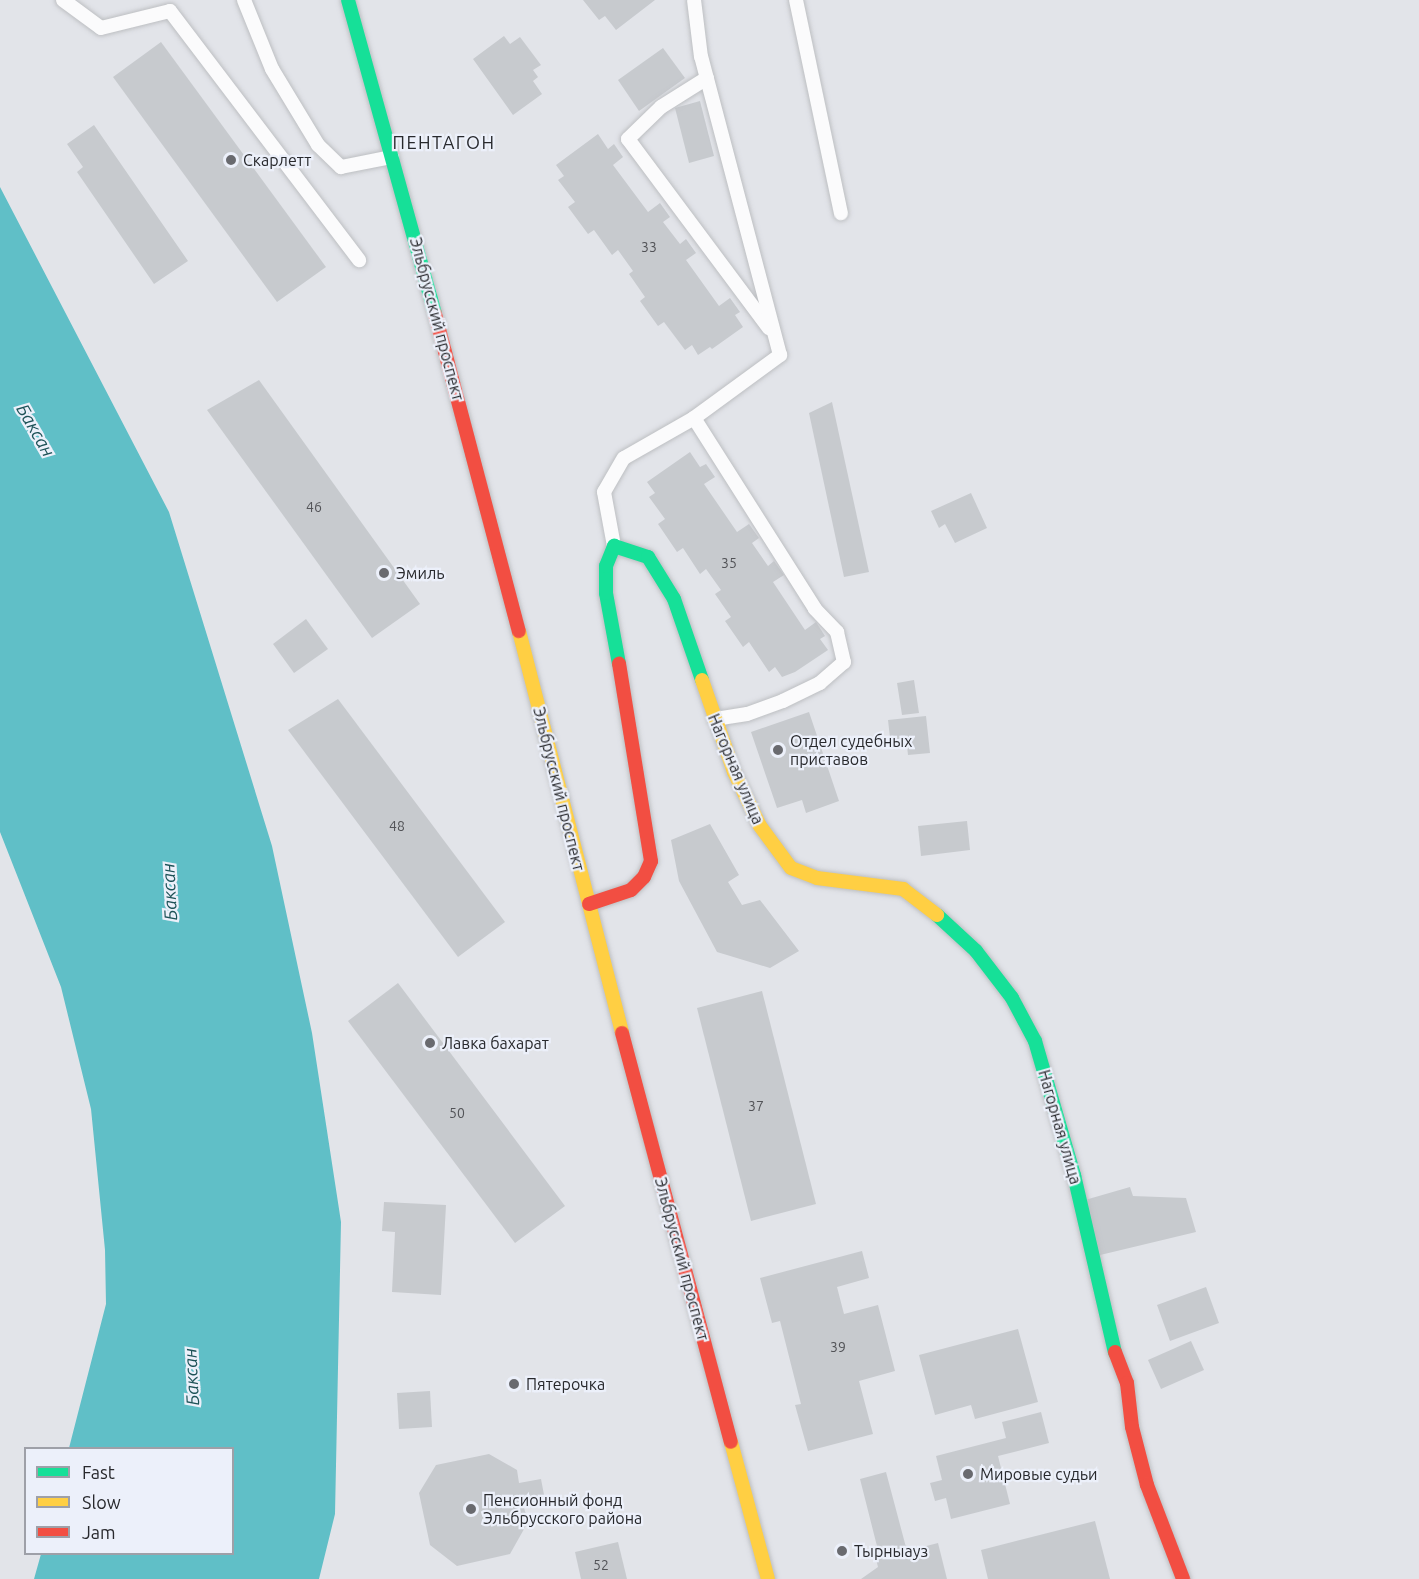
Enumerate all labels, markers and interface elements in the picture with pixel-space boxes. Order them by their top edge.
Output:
district label: ПЕНТАГОН [392,131,496,153]
place label: Скарлетт [243,150,311,170]
marker: Скарлетт [224,153,238,167]
street label: Эльбрусский проспект [406,235,468,403]
house number: 33 [641,239,657,255]
water label: Баксан [12,400,60,460]
house number: 46 [306,499,322,515]
house number: 35 [721,555,737,571]
place label: Эмиль [396,563,445,583]
marker: Эмиль [377,566,391,580]
street label: Эльбрусский проспект [529,705,589,873]
street label: Нагорная улица [704,711,768,827]
place label: Отдел судебных приставов [790,731,912,769]
marker: Отдел судебных приставов [771,743,785,757]
house number: 48 [389,818,405,834]
water label: Баксан [157,863,181,921]
place label: Лавка бахарат [442,1033,549,1053]
marker: Лавка бахарат [423,1036,437,1050]
street label: Нагорная улица [1034,1068,1086,1186]
house number: 37 [748,1098,764,1114]
house number: 50 [449,1105,465,1121]
street label: Эльбрусский проспект [651,1175,713,1343]
house number: 39 [830,1339,846,1355]
water label: Баксан [179,1348,203,1406]
place label: Пятерочка [526,1374,605,1394]
marker: Пятерочка [507,1377,521,1391]
legend [24,1447,234,1555]
text: Fast [82,1462,115,1482]
place label: Мировые судьи [980,1464,1098,1484]
marker: Мировые судьи [961,1467,975,1481]
place label: Пенсионный фонд Эльбрусского района [483,1490,642,1528]
text: Slow [82,1492,121,1512]
marker: Пенсионный фонд Эльбрусского района [464,1502,478,1516]
text: Jam [82,1522,116,1542]
place label: Тырныауз [854,1541,928,1561]
marker: Тырныауз [835,1544,849,1558]
house number: 52 [593,1557,609,1573]

